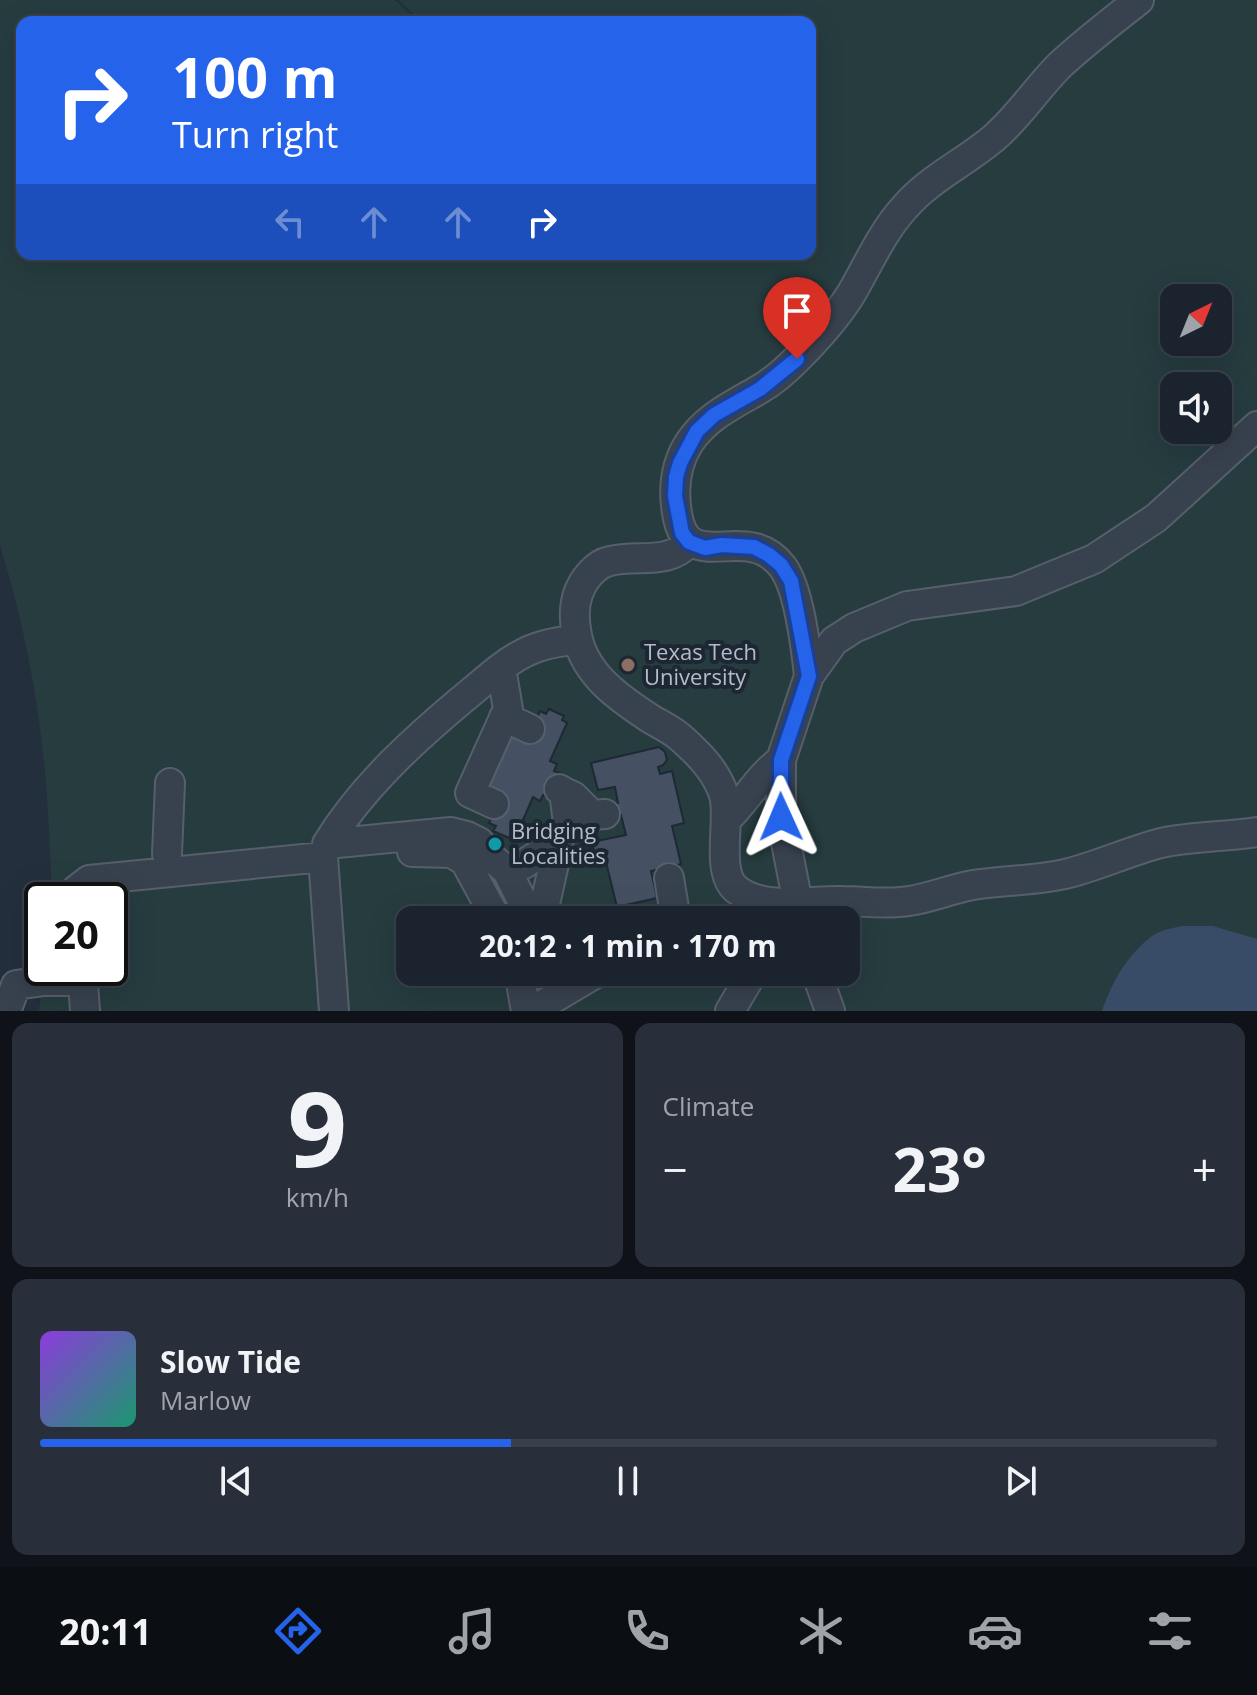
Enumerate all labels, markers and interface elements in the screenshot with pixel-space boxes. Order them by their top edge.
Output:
text: 100 m [172,38,338,114]
icon: right [40,48,144,152]
text: Turn right [172,110,338,159]
icon: left [268,200,312,244]
icon: ahead [352,200,396,244]
icon: ahead [436,200,480,244]
icon: right [520,200,564,244]
pin [763,277,831,359]
north arrow [1160,284,1232,356]
map controls [1160,284,1232,444]
icon: arrive [775,289,819,333]
button: sound [1160,372,1232,444]
place label: Texas Tech University [644,636,757,691]
marker: Texas Tech University [619,656,637,674]
position arrow [739,775,823,859]
place label: Bridging Localities [511,815,606,870]
marker: Bridging Localities [486,835,504,853]
speed limit sign: 20 [24,882,128,986]
text: 20:12 · 1 min · 170 m [479,925,777,966]
text: 9 [288,1056,347,1197]
text: Climate [663,1088,754,1124]
text: 23° [893,1128,987,1210]
text: − [663,1139,688,1199]
text: + [1192,1139,1217,1199]
text: km/h [286,1179,349,1215]
text: Slow Tide [160,1341,301,1382]
text: Marlow [160,1382,251,1418]
icon: previous [214,1459,258,1503]
icon: pause [606,1459,650,1503]
icon: next [999,1459,1043,1503]
icon: directions [270,1603,326,1659]
icon: music [444,1603,500,1659]
icon: phone [619,1603,675,1659]
icon: climate [793,1603,849,1659]
icon: car [967,1603,1023,1659]
icon: filters [1142,1603,1198,1659]
text: 20:11 [59,1607,152,1656]

